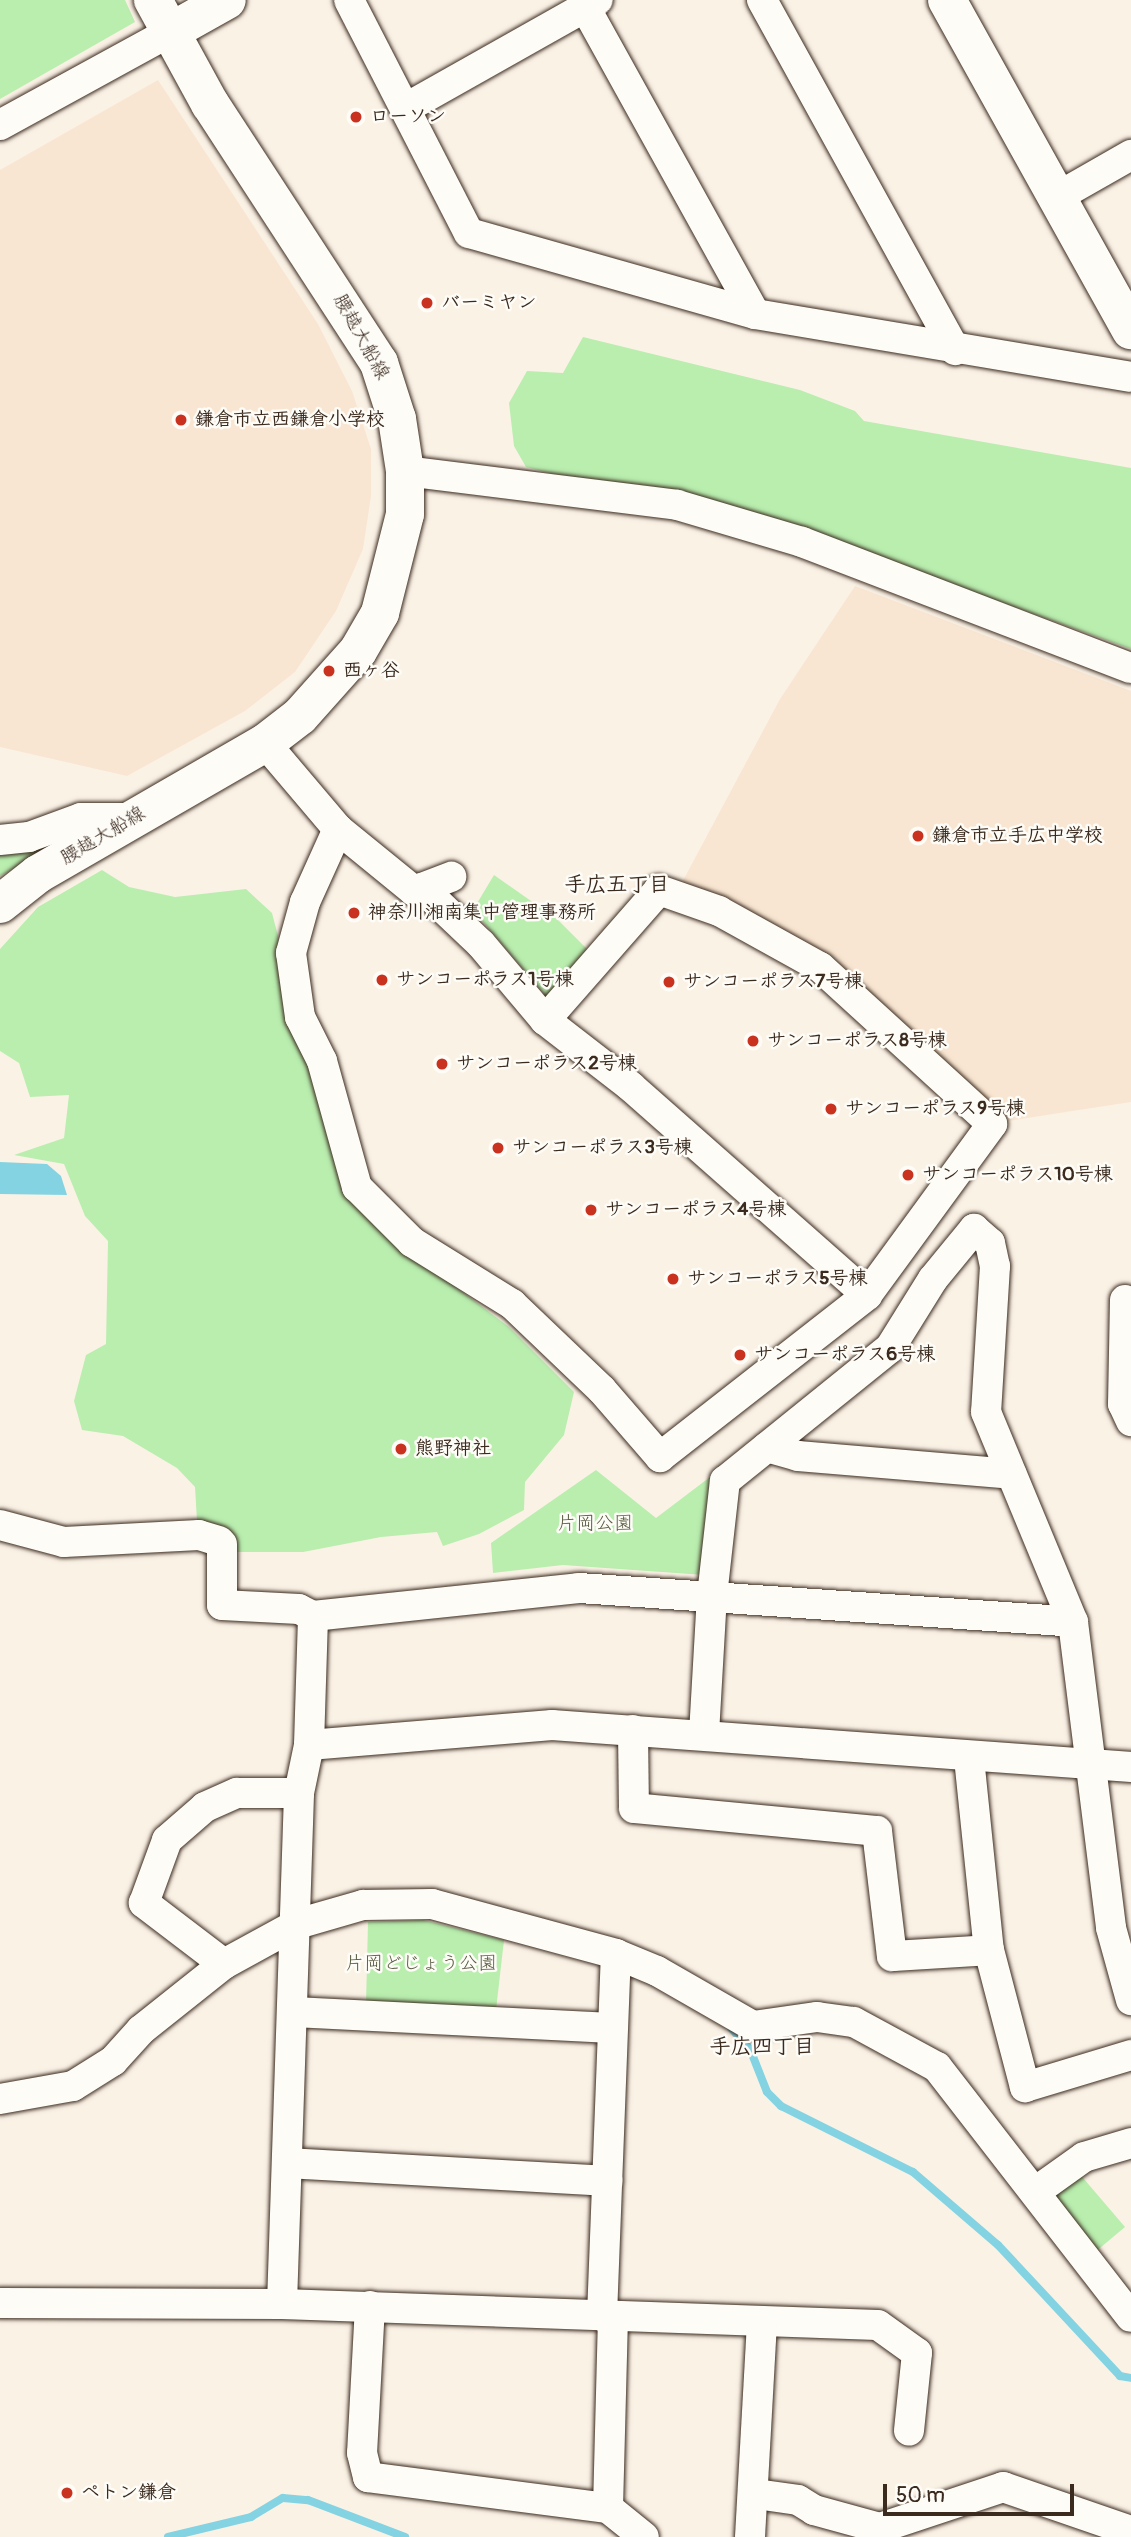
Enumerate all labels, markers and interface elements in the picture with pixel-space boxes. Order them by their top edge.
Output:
place label: ローソン [370,106,446,128]
marker: ローソン [348,109,364,125]
street label: 腰越大船線 [328,290,394,384]
place label: バーミヤン [441,292,536,314]
marker: バーミヤン [419,295,435,311]
place label: 鎌倉市立西鎌倉小学校 [195,409,385,431]
marker: 鎌倉市立西鎌倉小学校 [173,412,189,428]
place label: 西ヶ谷 [343,660,400,682]
marker: 西ヶ谷 [321,663,337,679]
street label: 腰越大船線 [56,802,150,870]
place label: 鎌倉市立手広中学校 [932,825,1103,847]
marker: 鎌倉市立手広中学校 [910,828,926,844]
district label: 手広五丁目 [565,872,669,898]
place label: 神奈川湘南集中管理事務所 [368,902,596,924]
marker: 神奈川湘南集中管理事務所 [346,905,362,921]
place label: サンコーポラス1号棟 [396,969,574,991]
place label: サンコーポラス7号棟 [683,971,864,993]
marker: サンコーポラス1号棟 [374,972,390,988]
marker: サンコーポラス7号棟 [661,974,677,990]
place label: サンコーポラス8号棟 [767,1030,948,1052]
marker: サンコーポラス8号棟 [745,1033,761,1049]
place label: サンコーポラス2号棟 [456,1053,638,1075]
marker: サンコーポラス2号棟 [434,1056,450,1072]
place label: サンコーポラス9号棟 [845,1098,1026,1120]
marker: サンコーポラス9号棟 [823,1101,839,1117]
place label: サンコーポラス3号棟 [512,1137,694,1159]
marker: サンコーポラス3号棟 [490,1140,506,1156]
place label: サンコーポラス10号棟 [922,1164,1113,1186]
marker: サンコーポラス10号棟 [900,1167,916,1183]
place label: サンコーポラス4号棟 [605,1199,787,1221]
marker: サンコーポラス4号棟 [583,1202,599,1218]
place label: サンコーポラス5号棟 [687,1268,868,1290]
marker: サンコーポラス5号棟 [665,1271,681,1287]
place label: サンコーポラス6号棟 [754,1344,936,1366]
marker: サンコーポラス6号棟 [732,1347,748,1363]
place label: 熊野神社 [415,1438,491,1460]
marker: 熊野神社 [393,1441,409,1457]
park label: 片岡公園 [557,1513,633,1535]
park label: 片岡どじょう公園 [345,1953,497,1975]
district label: 手広四丁目 [710,2034,814,2060]
scale bar [886,2470,1077,2514]
place label: ペトン鎌倉 [81,2482,176,2504]
text: 50 m [896,2482,945,2509]
marker: ペトン鎌倉 [59,2485,75,2501]

